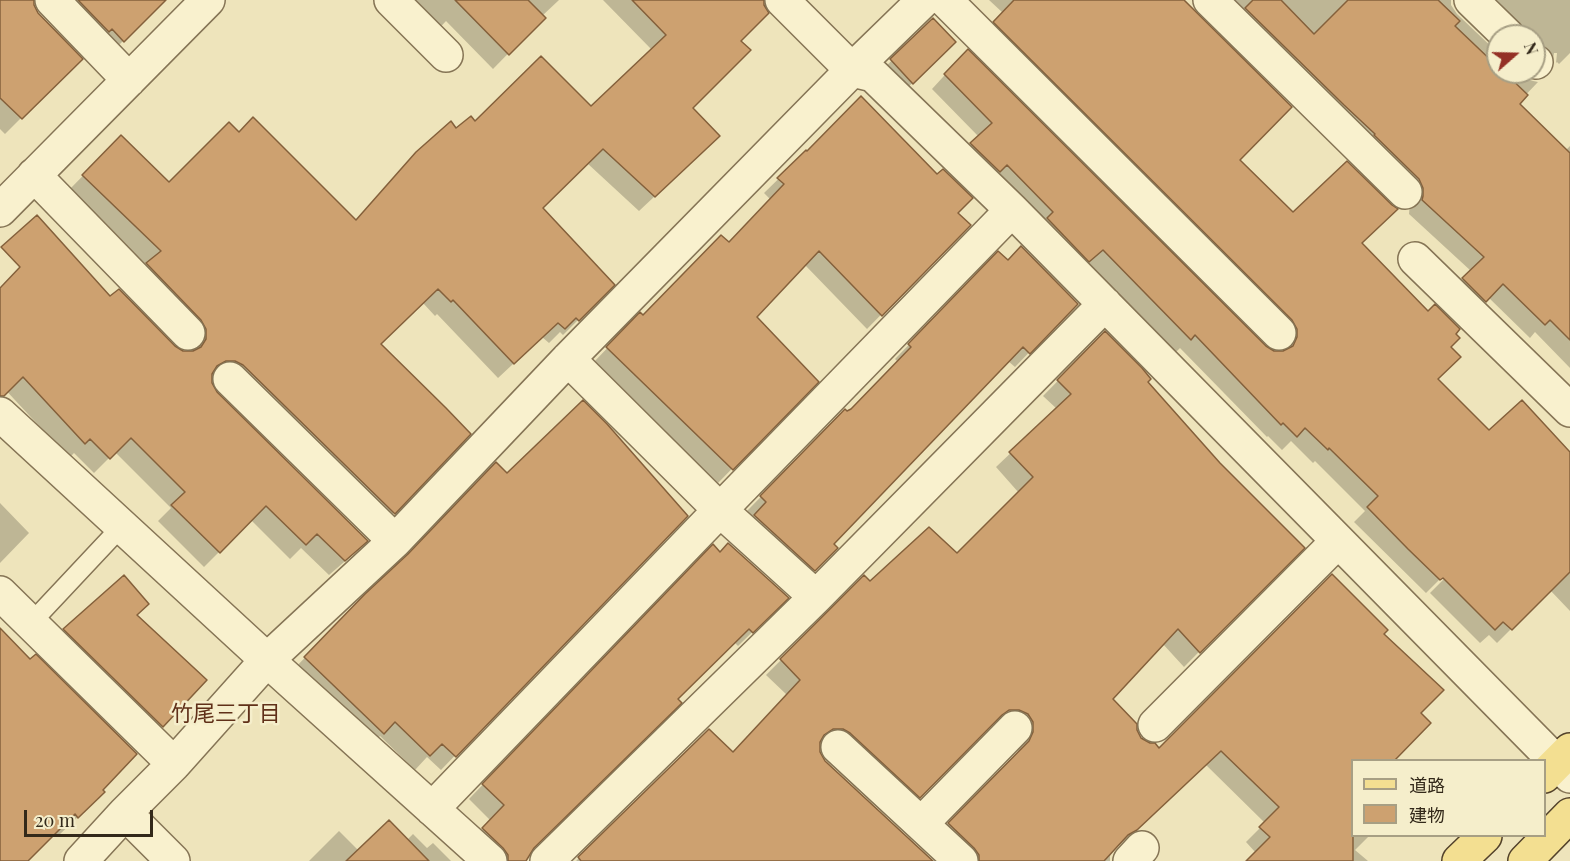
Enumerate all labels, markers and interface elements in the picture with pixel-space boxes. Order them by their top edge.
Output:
north arrow [1486,24,1546,84]
text: N [1520,39,1543,57]
district label: 竹尾三丁目 [171,701,281,727]
legend [1351,759,1546,837]
text: 道路 [1409,773,1445,797]
scale bar [27,798,156,836]
text: 建物 [1409,803,1445,827]
text: 20 m [35,808,75,832]

